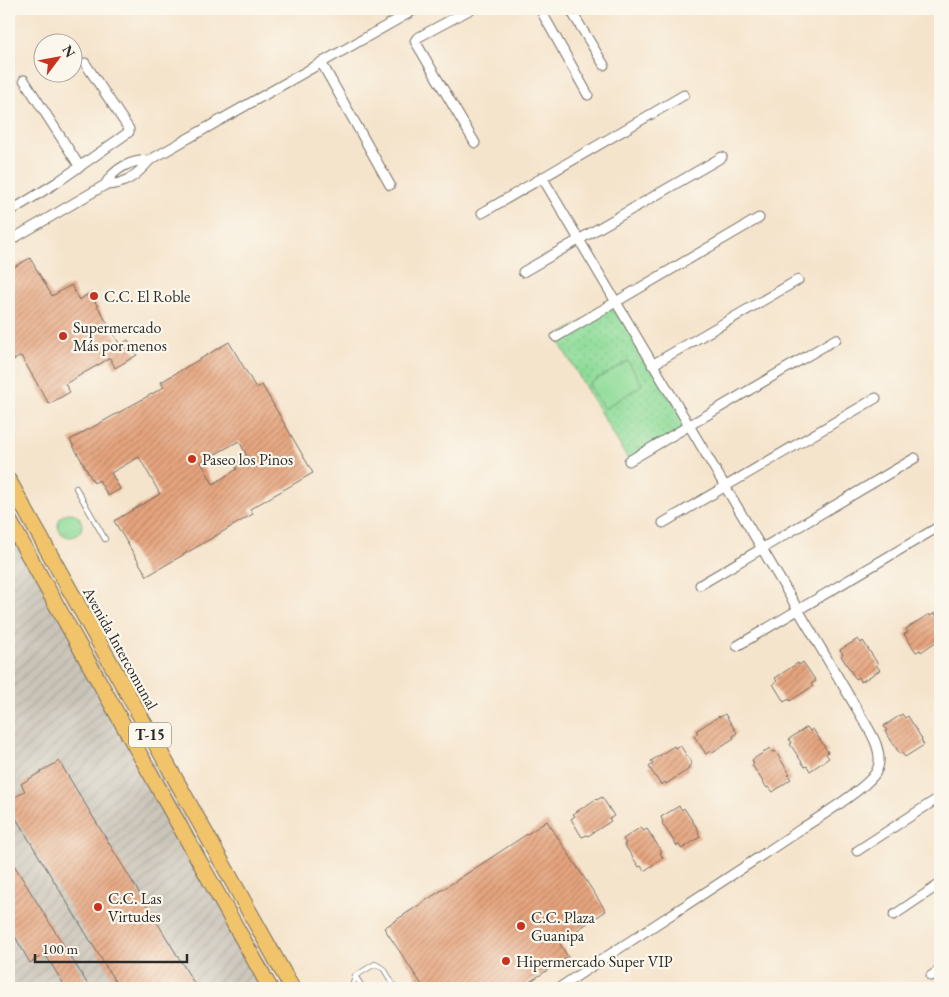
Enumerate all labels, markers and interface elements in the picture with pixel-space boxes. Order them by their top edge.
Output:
north arrow [32,32,82,82]
text: N [58,42,80,61]
place label: C.C. El Roble [104,286,190,307]
marker: C.C. El Roble [88,290,100,302]
place label: Supermercado Más por menos [73,317,167,356]
marker: Supermercado Más por menos [57,330,69,342]
place label: Paseo los Pinos [202,449,293,470]
marker: Paseo los Pinos [186,453,198,465]
street label: Avenida Intercomunal [78,582,163,713]
road number: T-15 [129,722,171,748]
place label: C.C. Las Virtudes [108,888,162,927]
marker: C.C. Las Virtudes [92,901,104,913]
place label: C.C. Plaza Guanipa [531,907,596,946]
marker: C.C. Plaza Guanipa [515,920,527,932]
scale bar [35,932,188,964]
text: 100 m [42,939,79,958]
place label: Hipermercado Super VIP [516,951,673,972]
marker: Hipermercado Super VIP [500,955,512,967]

